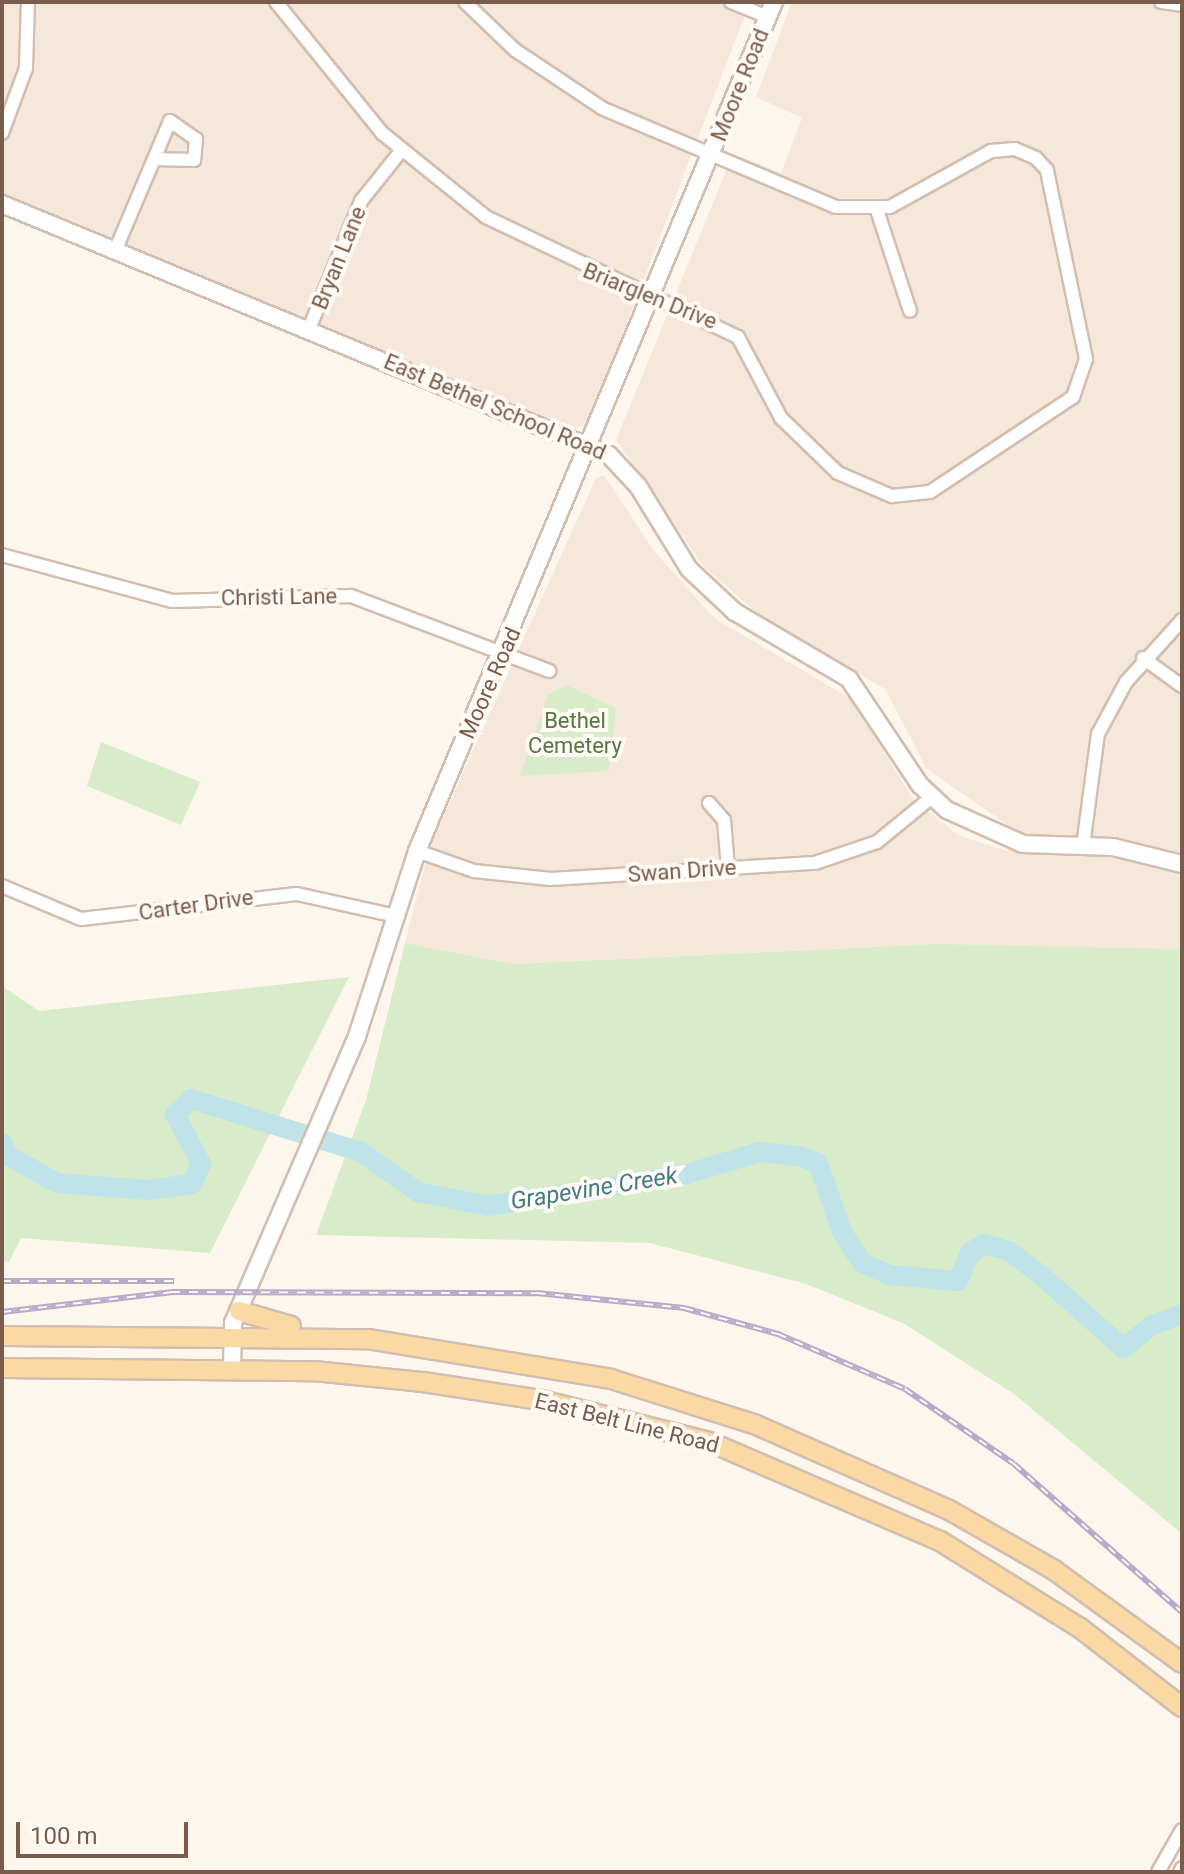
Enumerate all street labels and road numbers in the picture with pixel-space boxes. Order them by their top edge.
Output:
street label: Moore Road [705,25,775,145]
street label: Bryan Lane [306,203,372,313]
street label: Briarglen Drive [579,257,721,335]
street label: East Bethel School Road [380,348,610,466]
street label: Christi Lane [221,583,337,611]
street label: Moore Road [454,623,526,743]
street label: Swan Drive [627,854,737,888]
street label: Carter Drive [137,884,255,926]
street label: East Belt Line Road [532,1387,722,1459]

